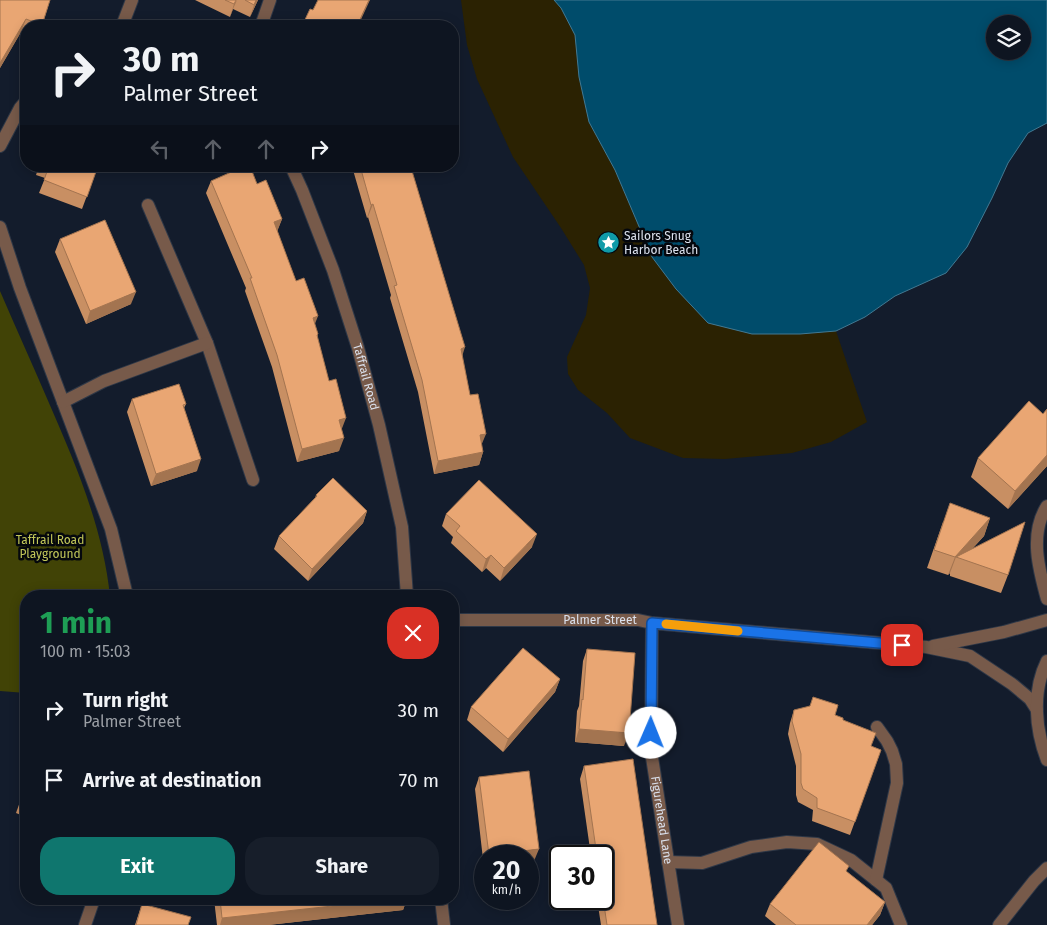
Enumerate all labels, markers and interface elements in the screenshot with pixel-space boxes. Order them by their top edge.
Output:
map controls [986,15,1031,60]
button: layers [986,15,1031,60]
text: 30 m [123,38,200,80]
icon: right [40,40,105,105]
text: Palmer Street [123,80,258,107]
icon: left [146,135,174,163]
icon: ahead [199,135,227,163]
icon: ahead [252,135,280,163]
icon: right [305,135,333,163]
place label: Sailors Snug Harbor Beach [624,229,698,257]
place icon: Sailors Snug Harbor Beach [596,231,620,255]
street label: Taffrail Road [350,342,382,412]
park label: Taffrail Road Playground [16,533,84,561]
text: 1 min [40,605,112,641]
button: close [387,607,439,659]
street label: Palmer Street [563,613,637,627]
pin [881,624,923,666]
icon: arrive [888,631,916,659]
text: 100 m · 15:03 [40,642,131,661]
text: Turn right [83,689,168,712]
icon: right [40,696,68,724]
text: 30 m [398,699,439,722]
position arrow [624,706,676,758]
text: Palmer Street [83,712,181,731]
icon: arrive [40,766,68,794]
text: Arrive at destination [83,769,262,792]
text: 70 m [399,769,439,792]
street label: Figurehead Lane [648,775,675,865]
button: Exit [40,837,235,895]
button: Share [245,837,439,895]
speed limit sign: 30 [549,845,614,910]
text: 20 [493,856,520,886]
text: km/h [492,883,521,897]

